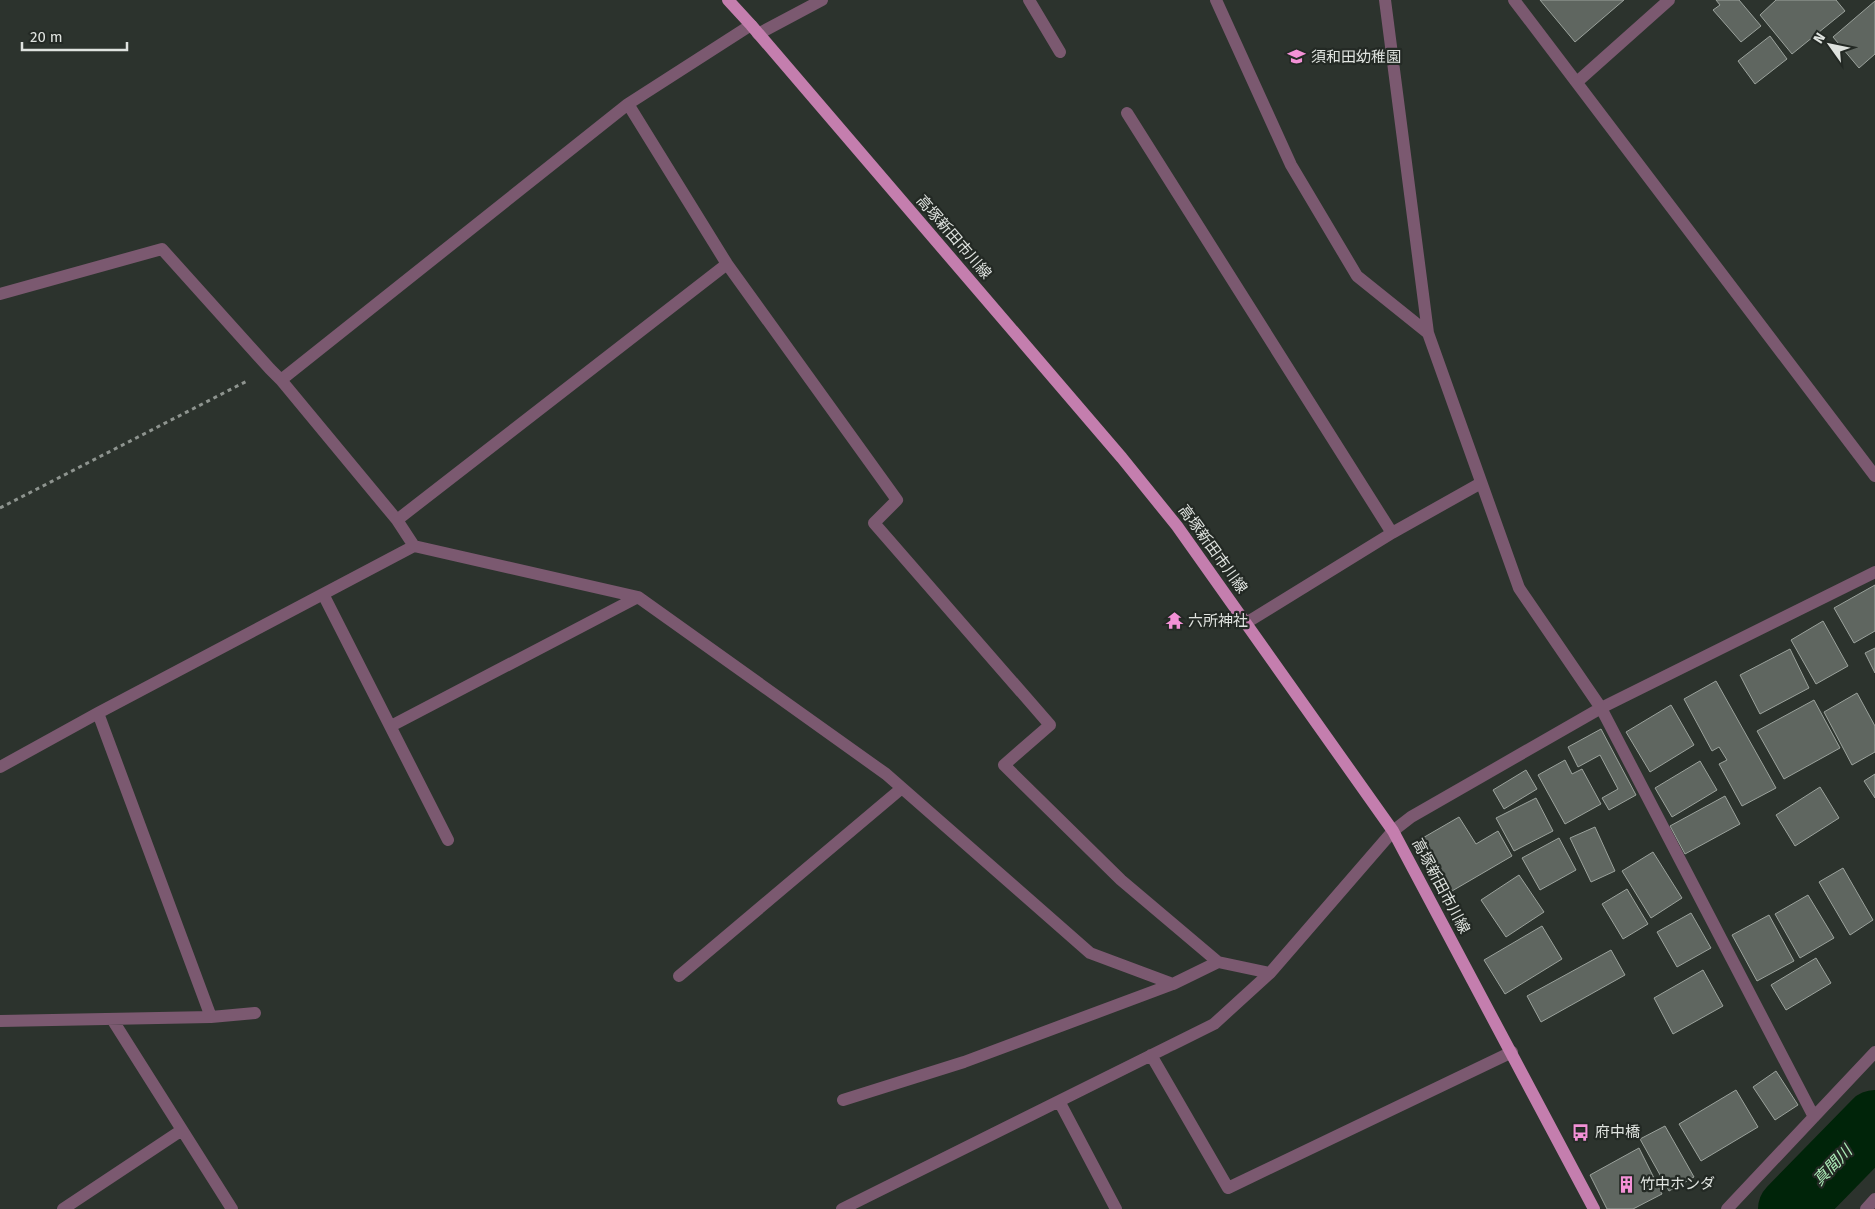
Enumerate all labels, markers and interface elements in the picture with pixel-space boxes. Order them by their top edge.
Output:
scale bar [22,20,128,52]
north arrow [1805,20,1855,70]
text: 20 m [30,28,63,46]
text: N [1810,30,1829,47]
school or university icon: 須和田幼稚園 [1287,47,1307,67]
place label: 須和田幼稚園 [1311,48,1401,66]
street label: 高塚新田市川線 [913,191,995,283]
street label: 高塚新田市川線 [1175,501,1251,597]
temple icon: 六所神社 [1164,611,1184,631]
place label: 六所神社 [1188,612,1248,630]
street label: 高塚新田市川線 [1408,835,1474,937]
bus stop icon: 府中橋 [1571,1122,1591,1142]
place label: 府中橋 [1595,1123,1640,1141]
water label: 真間川 [1809,1140,1857,1189]
building icon: 竹中ホンダ [1616,1174,1636,1194]
place label: 竹中ホンダ [1640,1175,1715,1193]

